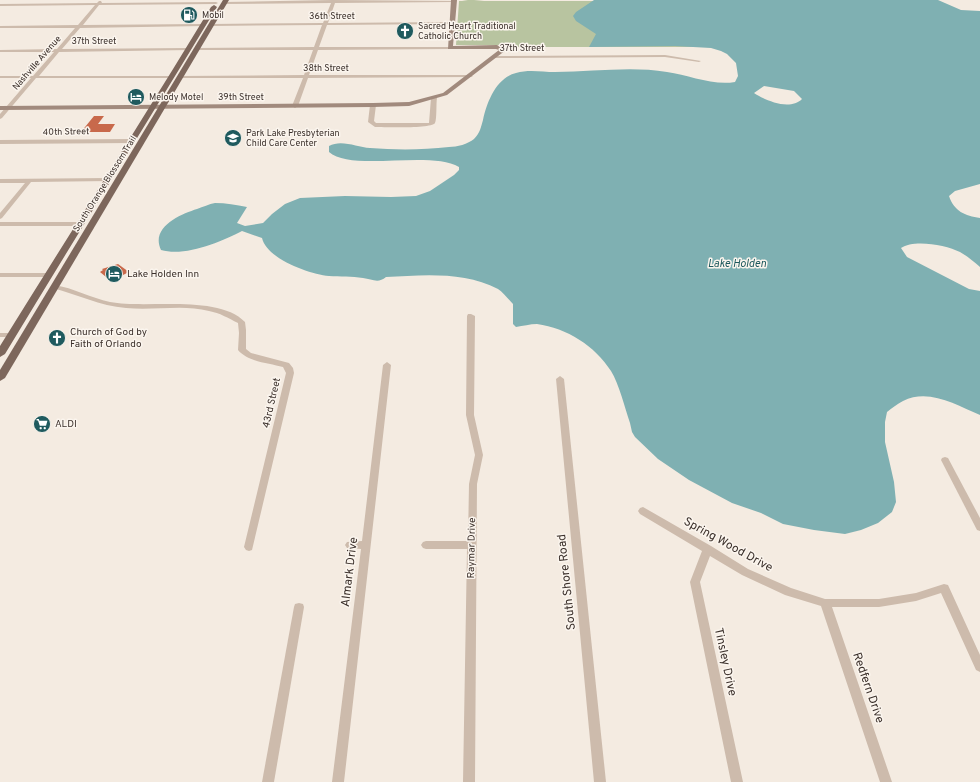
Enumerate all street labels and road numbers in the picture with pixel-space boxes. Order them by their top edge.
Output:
street label: 36th Street [309,11,355,22]
street label: Nashville Avenue [10,33,64,92]
street label: 37th Street [72,36,116,47]
street label: 37th Street [500,43,544,54]
street label: 38th Street [303,63,349,74]
street label: 39th Street [218,92,264,103]
street label: 40th Street [43,126,89,138]
street label: South Orange Blossom Trail [71,134,139,234]
street label: 43rd Street [260,376,284,429]
street label: Spring Wood Drive [681,514,775,576]
street label: Raymar Drive [465,517,479,579]
street label: South Shore Road [554,533,580,631]
street label: Almark Drive [338,536,362,608]
street label: Tinsley Drive [710,626,740,698]
street label: Redfern Drive [848,650,888,726]

